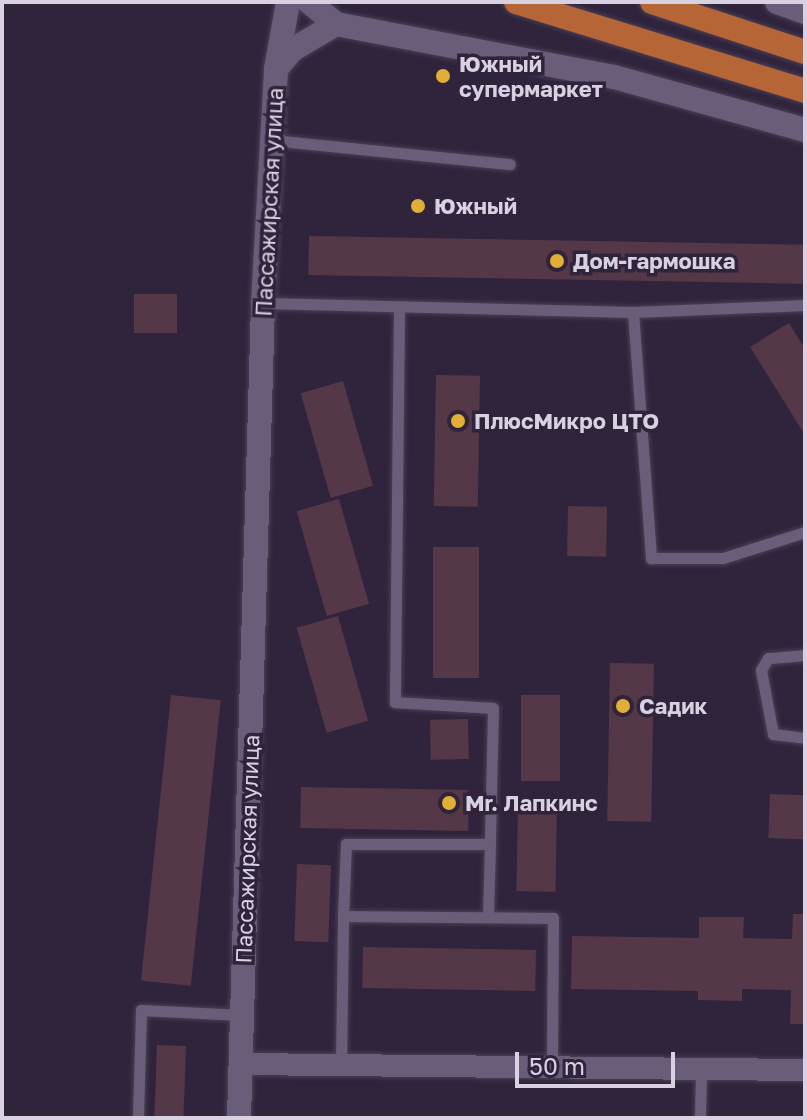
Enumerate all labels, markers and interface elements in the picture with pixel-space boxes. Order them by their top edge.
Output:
place label: Южный супермаркет [459,50,603,102]
marker: Южный супермаркет [434,67,452,85]
street label: Пассажирская улица [250,87,288,317]
place label: Южный [434,193,517,219]
marker: Южный [409,197,427,215]
place label: Дом-гармошка [573,248,736,274]
marker: Дом-гармошка [548,252,566,270]
place label: ПлюсМикро ЦТО [474,408,659,434]
marker: ПлюсМикро ЦТО [449,412,467,430]
place label: Садик [639,693,707,719]
marker: Садик [614,697,632,715]
street label: Пассажирская улица [230,734,264,964]
place label: Mr. Лапкинс [465,790,598,816]
marker: Mr. Лапкинс [440,794,458,812]
scale bar [519,1036,679,1086]
text: 50 m [529,1051,585,1080]

